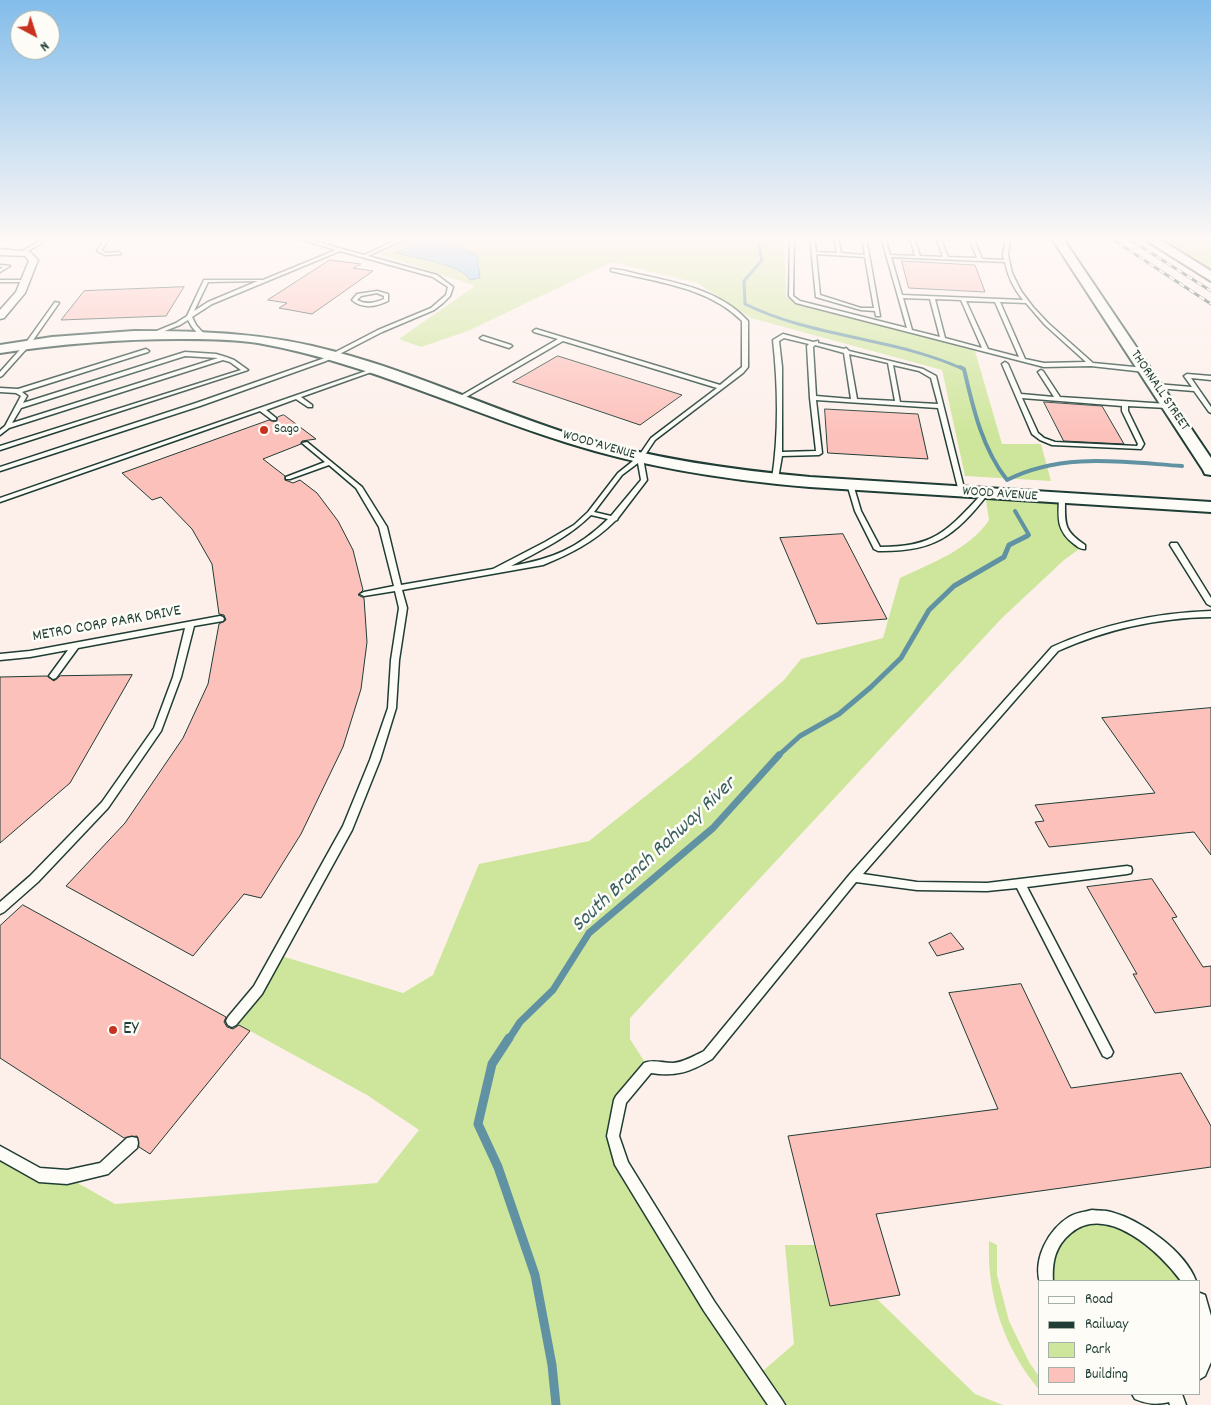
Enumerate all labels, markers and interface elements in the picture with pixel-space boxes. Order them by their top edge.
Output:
north arrow [10,10,60,60]
text: N [35,36,53,56]
street label: THORNALL STREET [1126,347,1192,435]
place label: Sago [274,422,299,438]
marker: Sago [258,424,270,436]
street label: WOOD AVENUE [560,428,638,464]
street label: WOOD AVENUE [962,484,1038,506]
street label: METRO CORP PARK DRIVE [31,602,183,648]
water label: South Branch Rahway River [567,773,743,939]
place label: EY [123,1019,139,1041]
marker: EY [107,1024,119,1036]
legend [1038,1280,1201,1395]
text: Road [1085,1289,1113,1311]
text: Railway [1085,1314,1128,1336]
text: Park [1085,1339,1111,1361]
text: Building [1085,1364,1128,1386]

